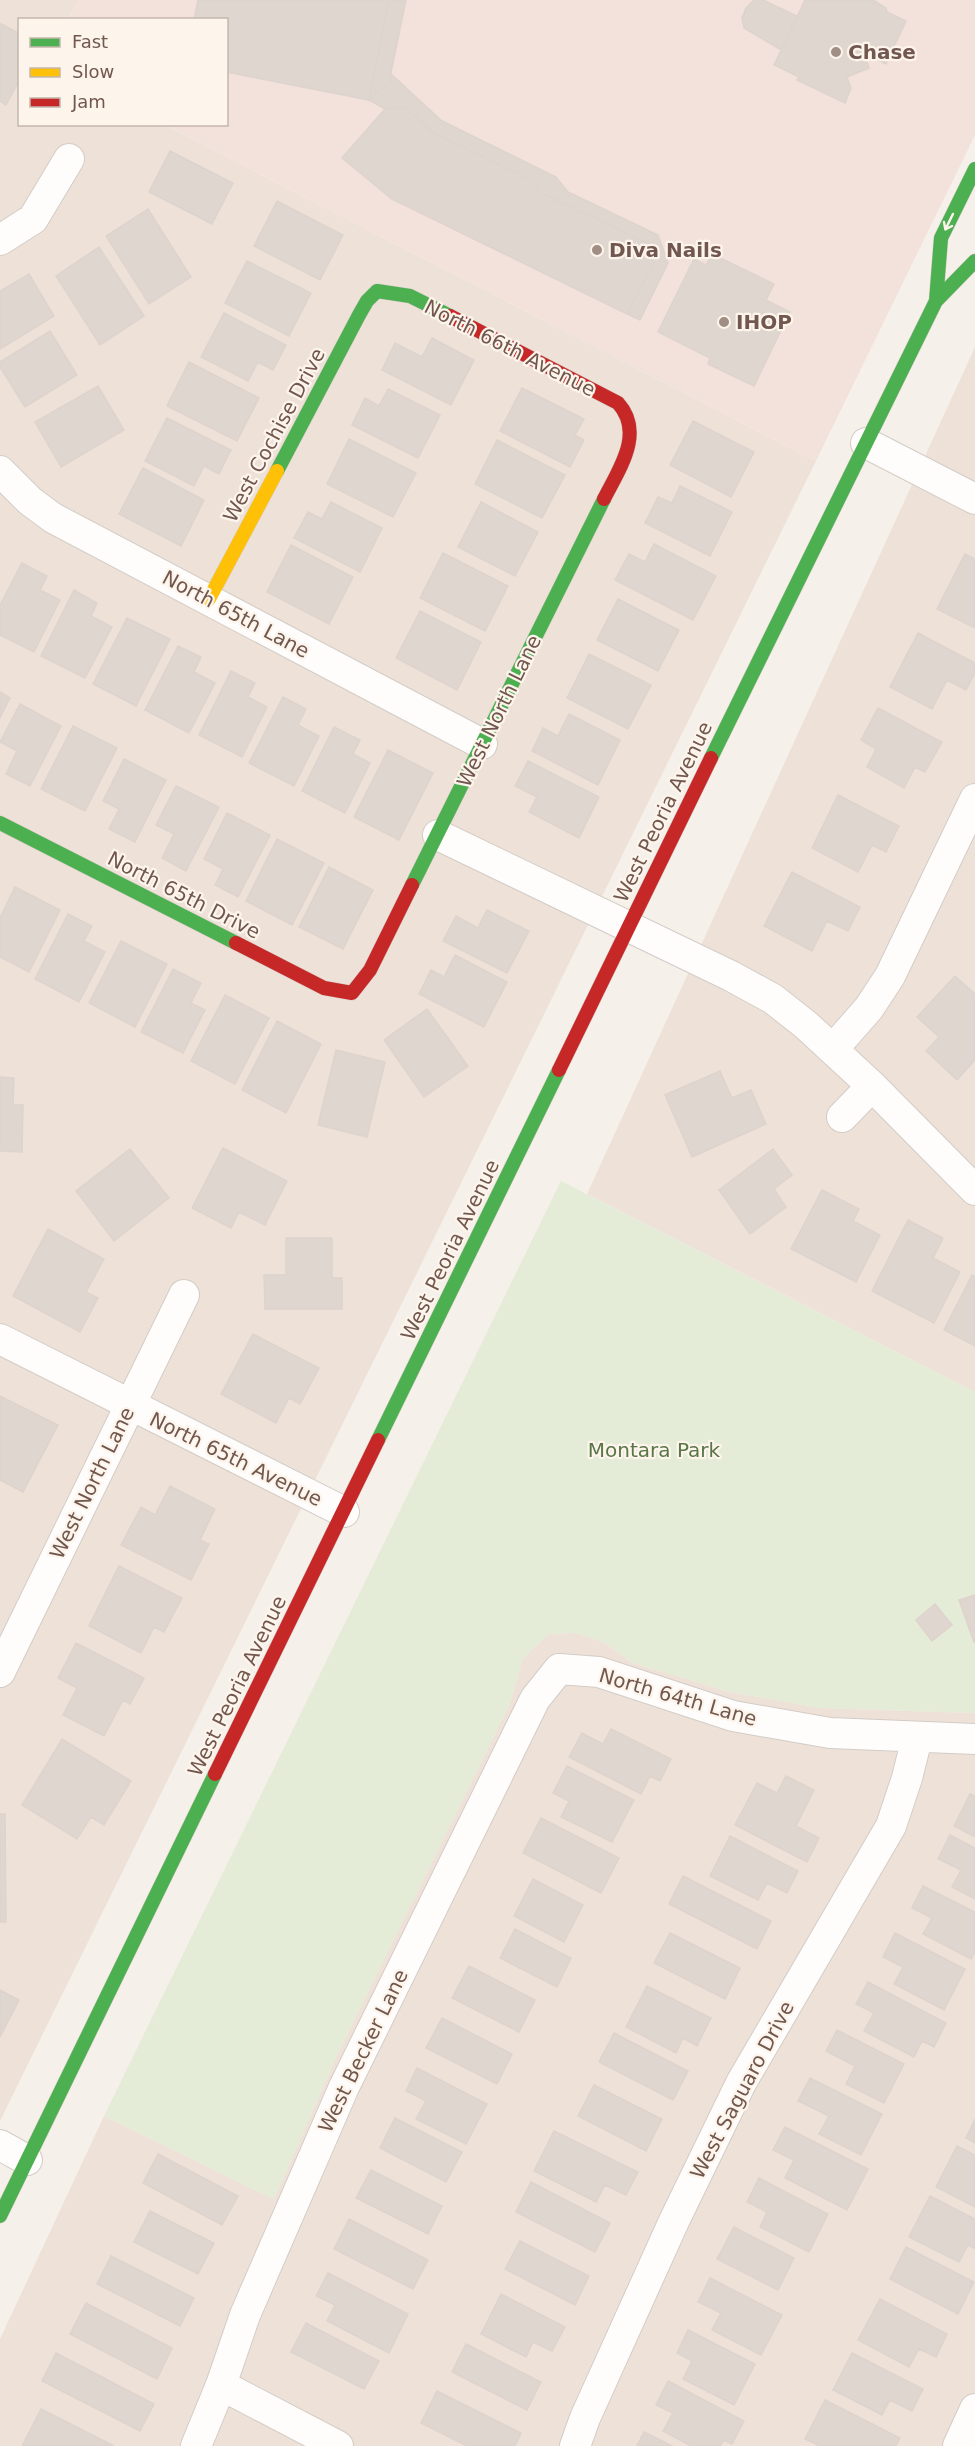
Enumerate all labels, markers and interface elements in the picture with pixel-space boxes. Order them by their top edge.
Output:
legend [18,18,228,126]
text: Fast [72,31,108,52]
place label: Chase [848,40,916,64]
marker: Chase [829,45,843,59]
text: Slow [72,61,114,82]
text: Jam [71,91,106,112]
one-way arrow [943,212,955,230]
place label: Diva Nails [609,238,722,262]
marker: Diva Nails [590,243,604,257]
street label: North 66th Avenue [420,294,600,402]
place label: IHOP [736,310,792,334]
marker: IHOP [717,315,731,329]
street label: West Cochise Drive [218,344,330,526]
street label: North 65th Lane [158,565,314,663]
street label: West North Lane [452,631,546,791]
street label: West Peoria Avenue [609,718,717,906]
street label: North 65th Drive [104,846,264,944]
street label: West Peoria Avenue [396,1156,504,1344]
street label: West North Lane [45,1403,139,1563]
street label: North 65th Avenue [146,1407,326,1511]
park label: Montara Park [588,1438,721,1462]
street label: West Peoria Avenue [183,1592,291,1780]
street label: North 64th Lane [596,1663,760,1731]
street label: West Becker Lane [313,1965,413,2137]
street label: West Saguaro Drive [685,1997,799,2183]

